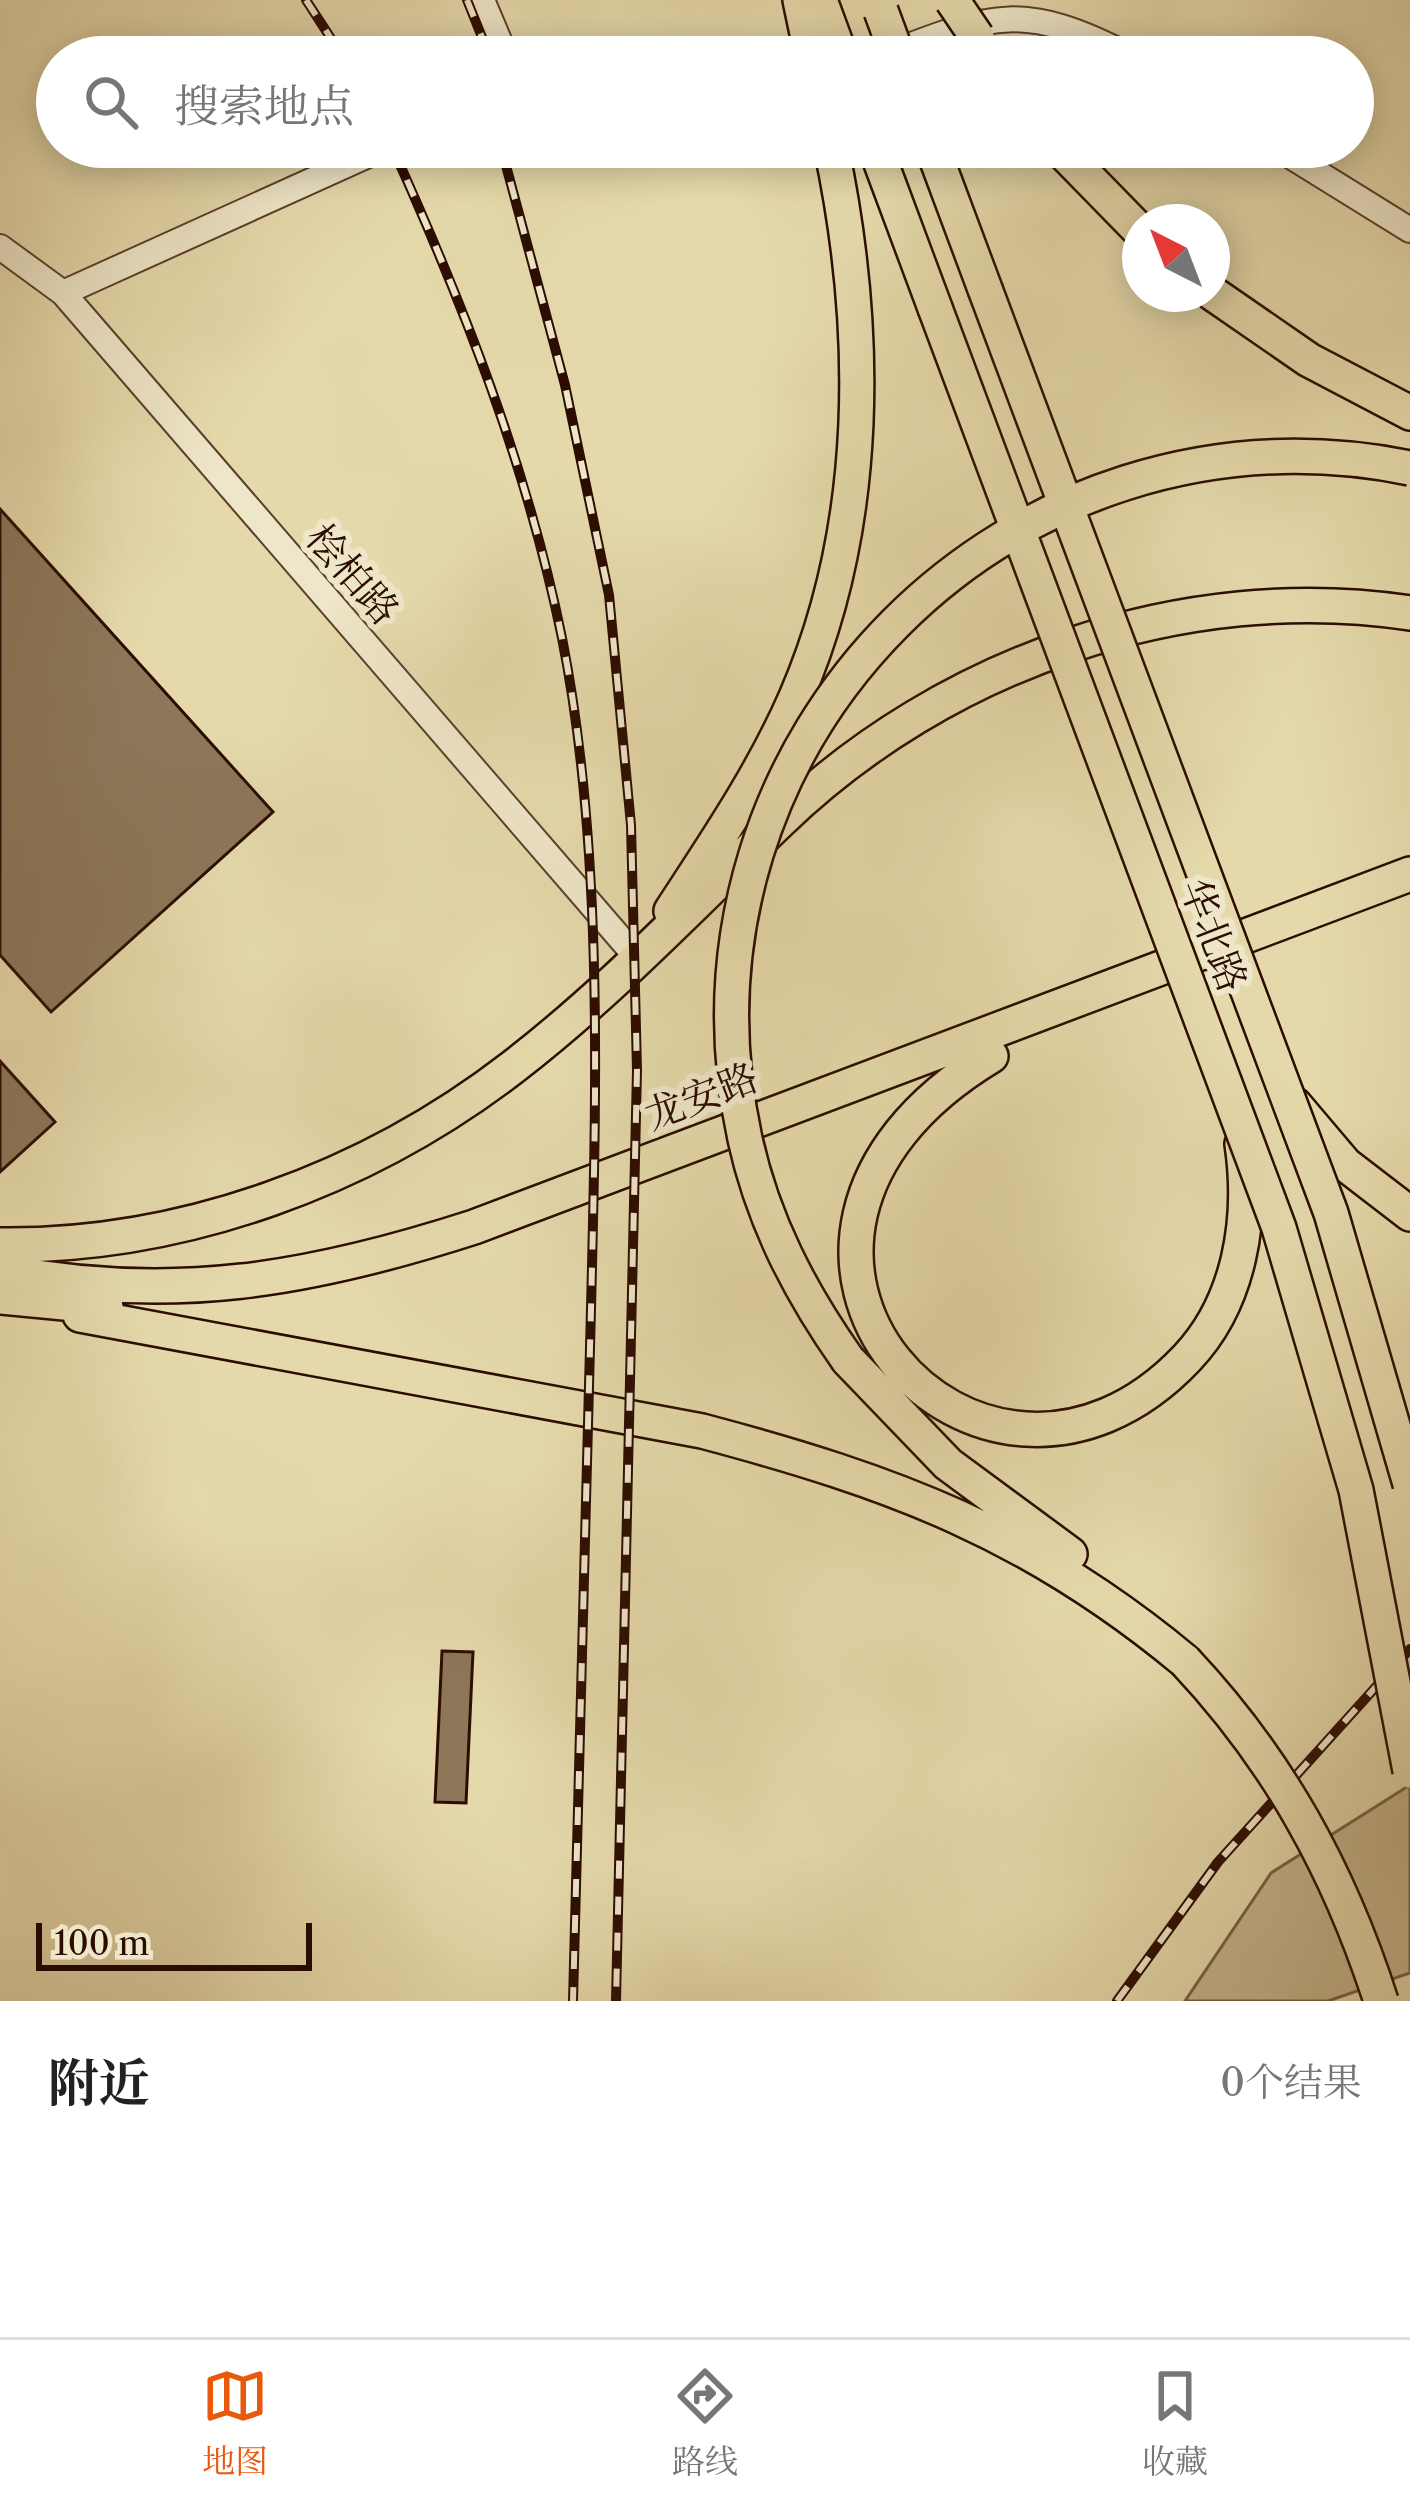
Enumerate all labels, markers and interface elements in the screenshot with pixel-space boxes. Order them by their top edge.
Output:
search box [36,36,1374,168]
icon: search [78,69,144,135]
text: 搜索地点 [174,78,354,134]
north arrow [1122,204,1230,312]
street label: 桧柏路 [297,514,409,634]
street label: 华北路 [1171,872,1257,998]
street label: 龙安路 [638,1053,764,1139]
scale bar [36,1917,312,1970]
text: 100 m [54,1923,149,1964]
text: 附近 [48,2052,150,2114]
text: 0个结果 [1220,2058,1362,2106]
tab: 地图 [202,2363,268,2482]
tab: 路线 [672,2363,738,2482]
tab: 收藏 [1142,2363,1208,2482]

